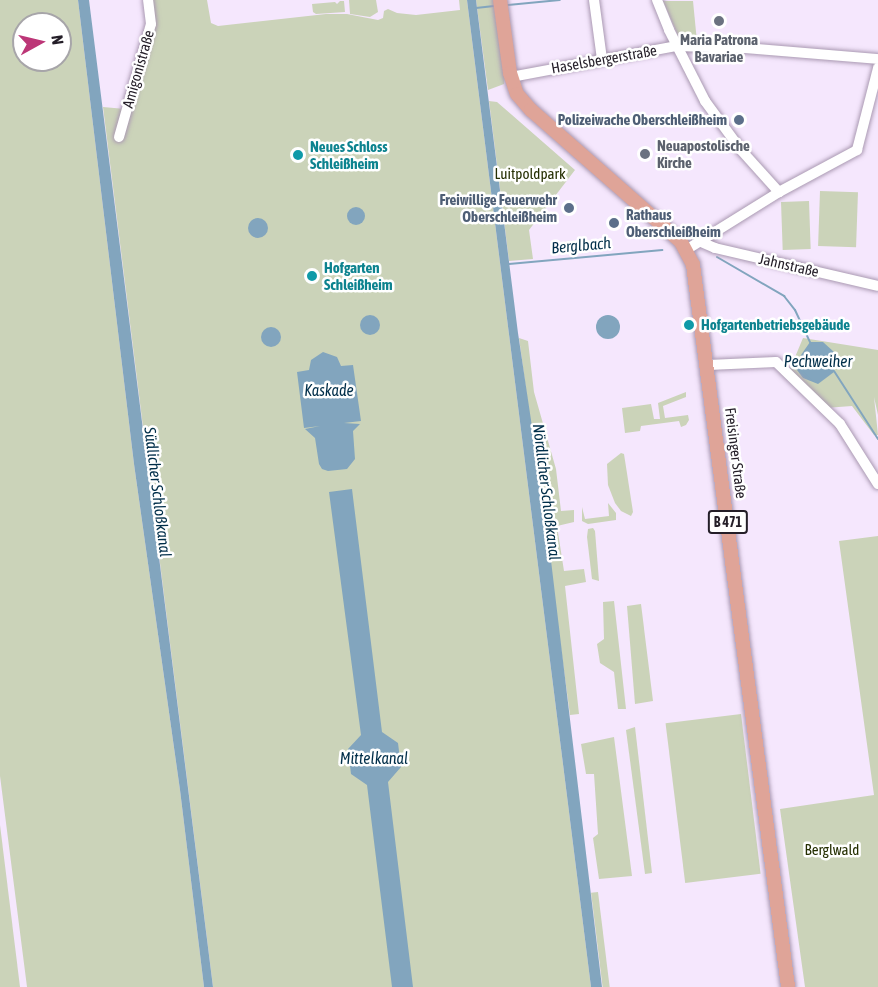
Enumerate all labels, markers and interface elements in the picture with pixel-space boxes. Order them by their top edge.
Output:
north arrow [12,12,72,72]
marker: Maria Patrona Bavariae [712,14,726,28]
street label: Amigonistraße [118,28,158,110]
place label: Maria Patrona Bavariae [680,30,758,65]
text: N [48,34,67,46]
street label: Haselsbergerstraße [550,41,658,77]
place label: Polizeiwache Oberschleißheim [558,111,727,129]
marker: Polizeiwache Oberschleißheim [732,113,746,127]
place label: Neuapostolische Kirche [657,136,750,171]
place label: Neues Schloss Schleißheim [310,137,388,172]
marker: Neuapostolische Kirche [638,147,652,161]
marker: Neues Schloss Schleißheim [291,148,305,162]
park label: Luitpoldpark [494,165,566,183]
place label: Freiwillige Feuerwehr Oberschleißheim [439,190,557,225]
marker: Freiwillige Feuerwehr Oberschleißheim [562,201,576,215]
place label: Rathaus Oberschleißheim [626,205,721,240]
marker: Rathaus Oberschleißheim [607,216,621,230]
water label: Berglbach [550,233,612,257]
street label: Jahnstraße [757,249,821,281]
place label: Hofgarten Schleißheim [324,258,393,293]
marker: Hofgarten Schleißheim [305,269,319,283]
place label: Hofgartenbetriebsgebäude [701,316,850,334]
marker: Hofgartenbetriebsgebäude [682,318,696,332]
water label: Pechweiher [784,351,852,371]
water label: Kaskade [304,380,354,400]
street label: Freisinger Straße [721,407,751,499]
water label: Nördlicher Schloßkanal [529,423,565,561]
water label: Südlicher Schloßkanal [140,426,176,558]
road number: B 471 [707,511,749,533]
water label: Mittelkanal [340,748,408,768]
park label: Berglwald [805,841,859,859]

